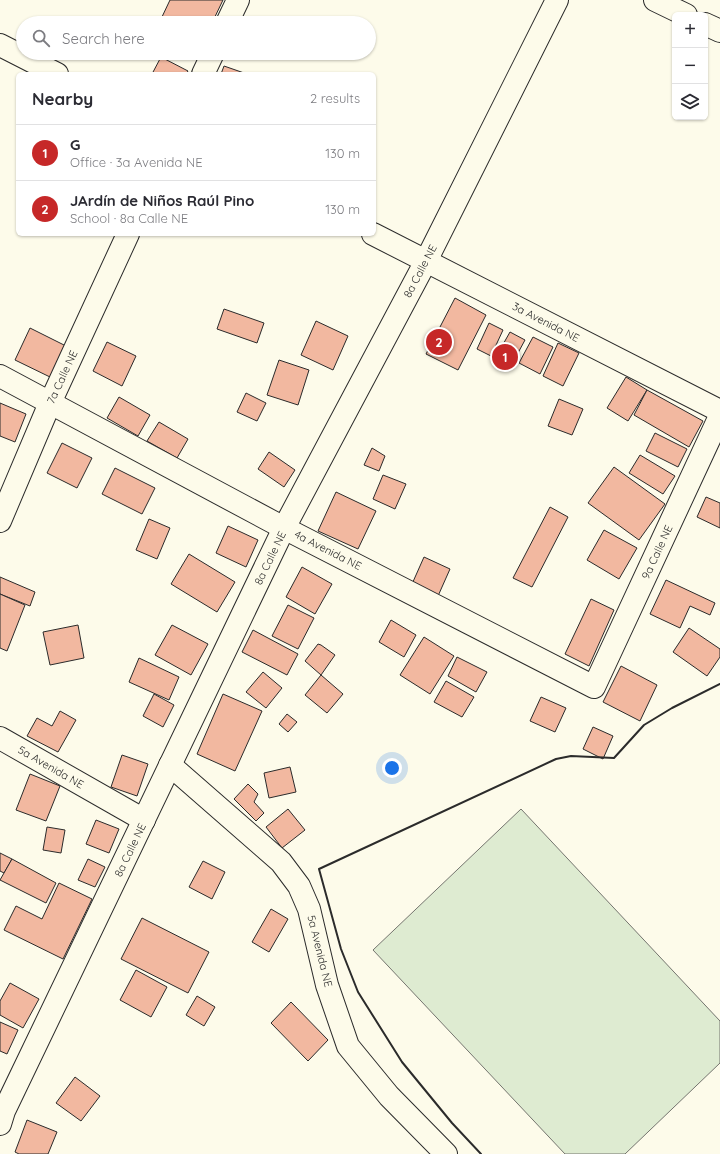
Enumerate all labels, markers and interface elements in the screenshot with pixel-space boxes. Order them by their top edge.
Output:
map controls [672,12,708,120]
button: + [672,12,708,48]
search box [16,16,376,60]
icon: search [30,27,52,49]
text: Search here [62,29,145,48]
button: − [672,48,708,84]
button: layers [672,84,708,120]
text: Nearby [32,88,93,109]
text: 2 results [310,90,360,106]
text: G [70,135,80,154]
text: 1 [42,145,48,161]
text: 130 m [325,145,360,161]
text: Office · 3a Avenida NE [70,154,203,170]
text: JArdín de Niños Raúl Pino [70,191,254,210]
text: 2 [41,201,49,217]
text: 130 m [325,201,360,217]
text: School · 8a Calle NE [70,210,188,226]
street label: 8a Calle NE [400,242,440,300]
street label: 3a Avenida NE [510,299,582,345]
pin: 2 [426,327,452,357]
pin: 1 [492,342,518,372]
street label: 7a Calle NE [43,348,81,406]
street label: 9a Calle NE [638,523,676,581]
street label: 4a Avenida NE [292,527,364,573]
street label: 8a Calle NE [251,529,289,587]
street label: 5a Avenida NE [16,742,86,792]
your location [382,758,402,778]
street label: 8a Calle NE [111,821,149,879]
street label: 5a Avenida NE [304,914,336,988]

